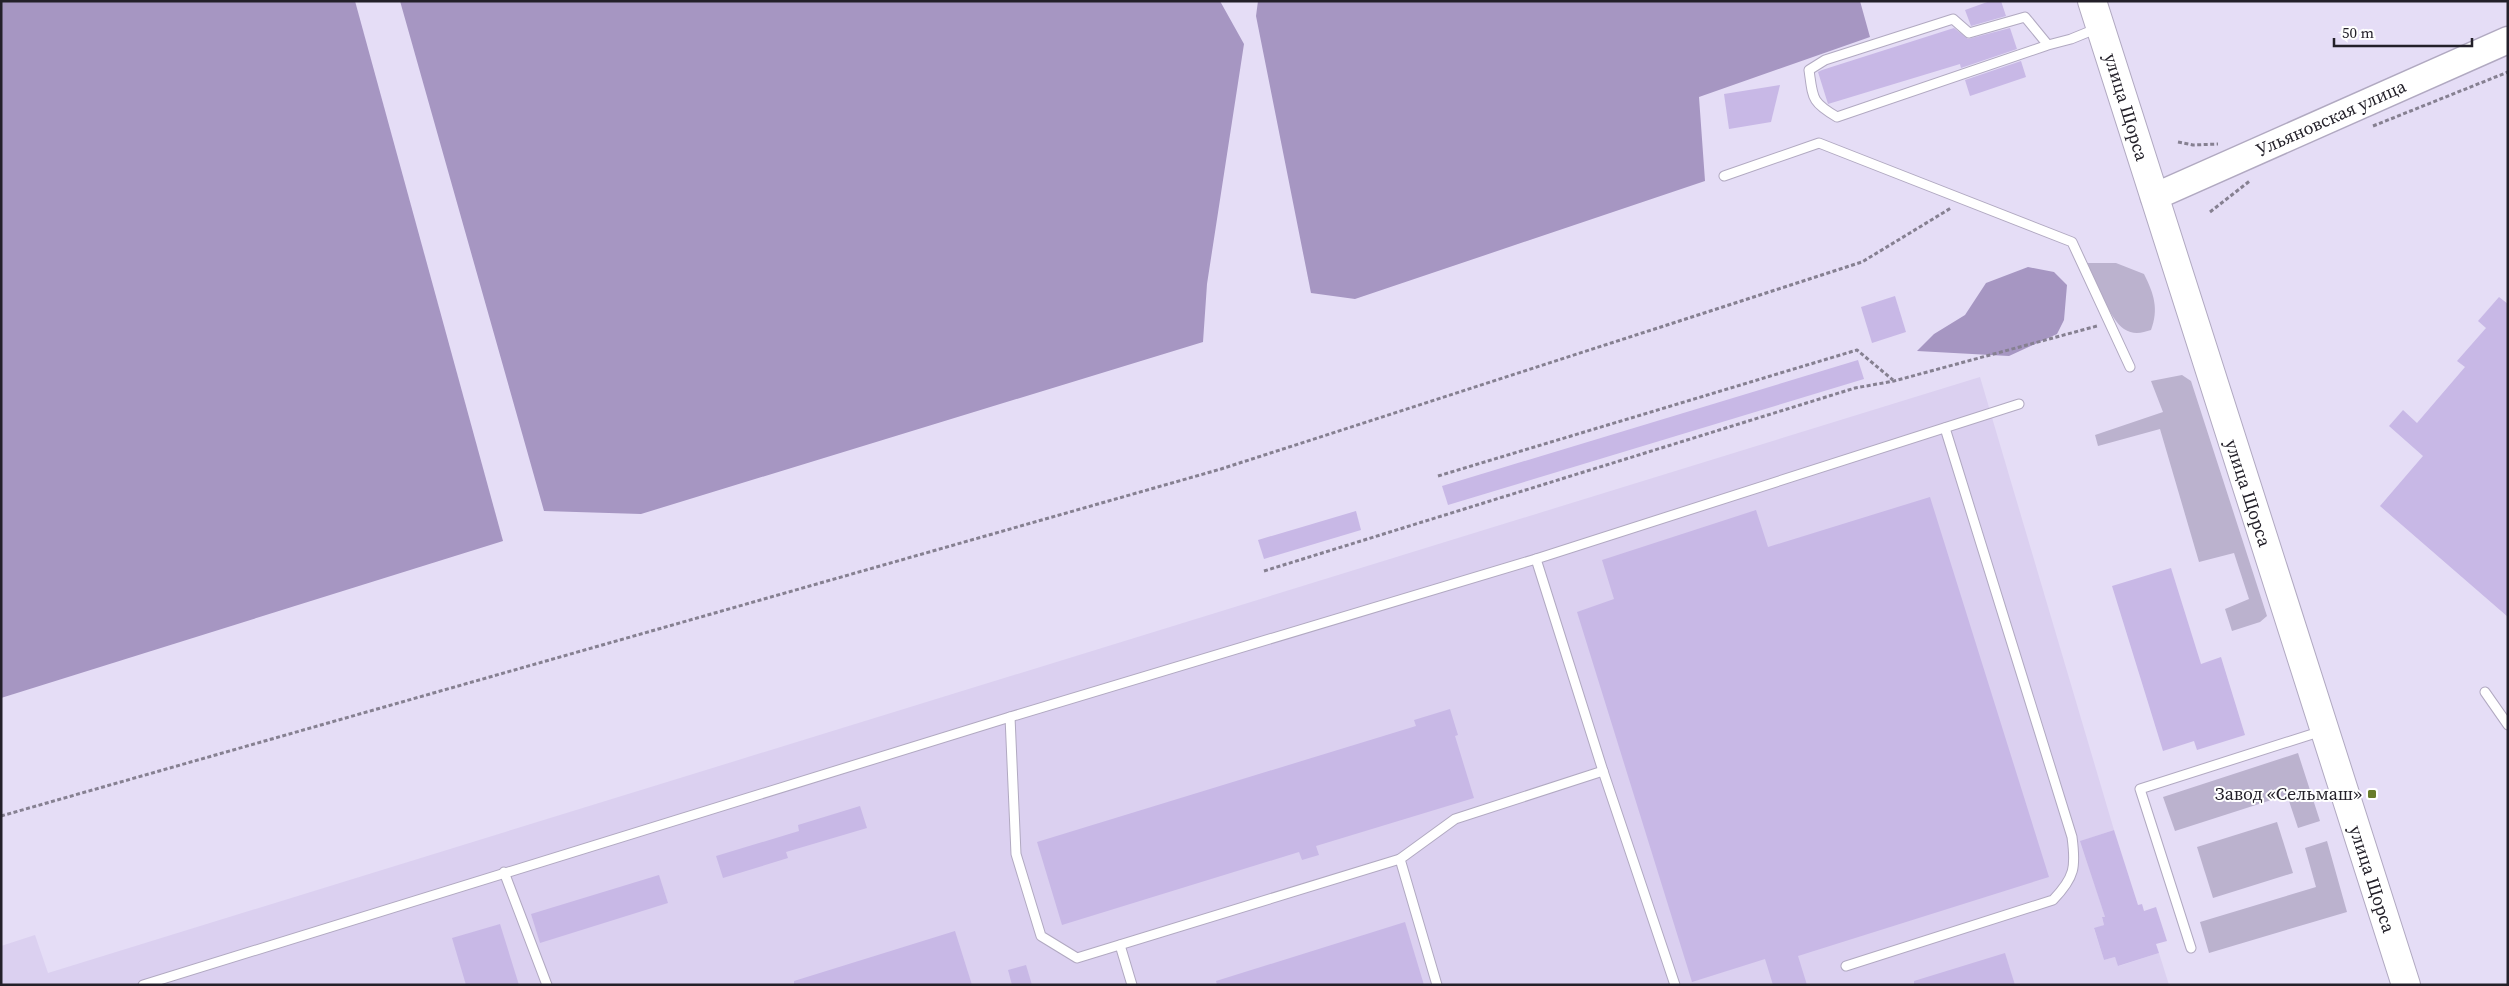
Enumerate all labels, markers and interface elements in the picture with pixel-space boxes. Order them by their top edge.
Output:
scale bar [2334,15,2472,47]
text: 50 m [2342,22,2374,43]
street label: улица Щорса [2098,50,2155,165]
street label: Ульяновская улица [2252,73,2411,162]
street label: улица Щорса [2219,436,2278,551]
place label: Завод «Сельмаш» [2215,781,2362,806]
marker: Завод «Сельмаш» [2366,788,2378,800]
street label: улица Щорса [2343,822,2402,937]

